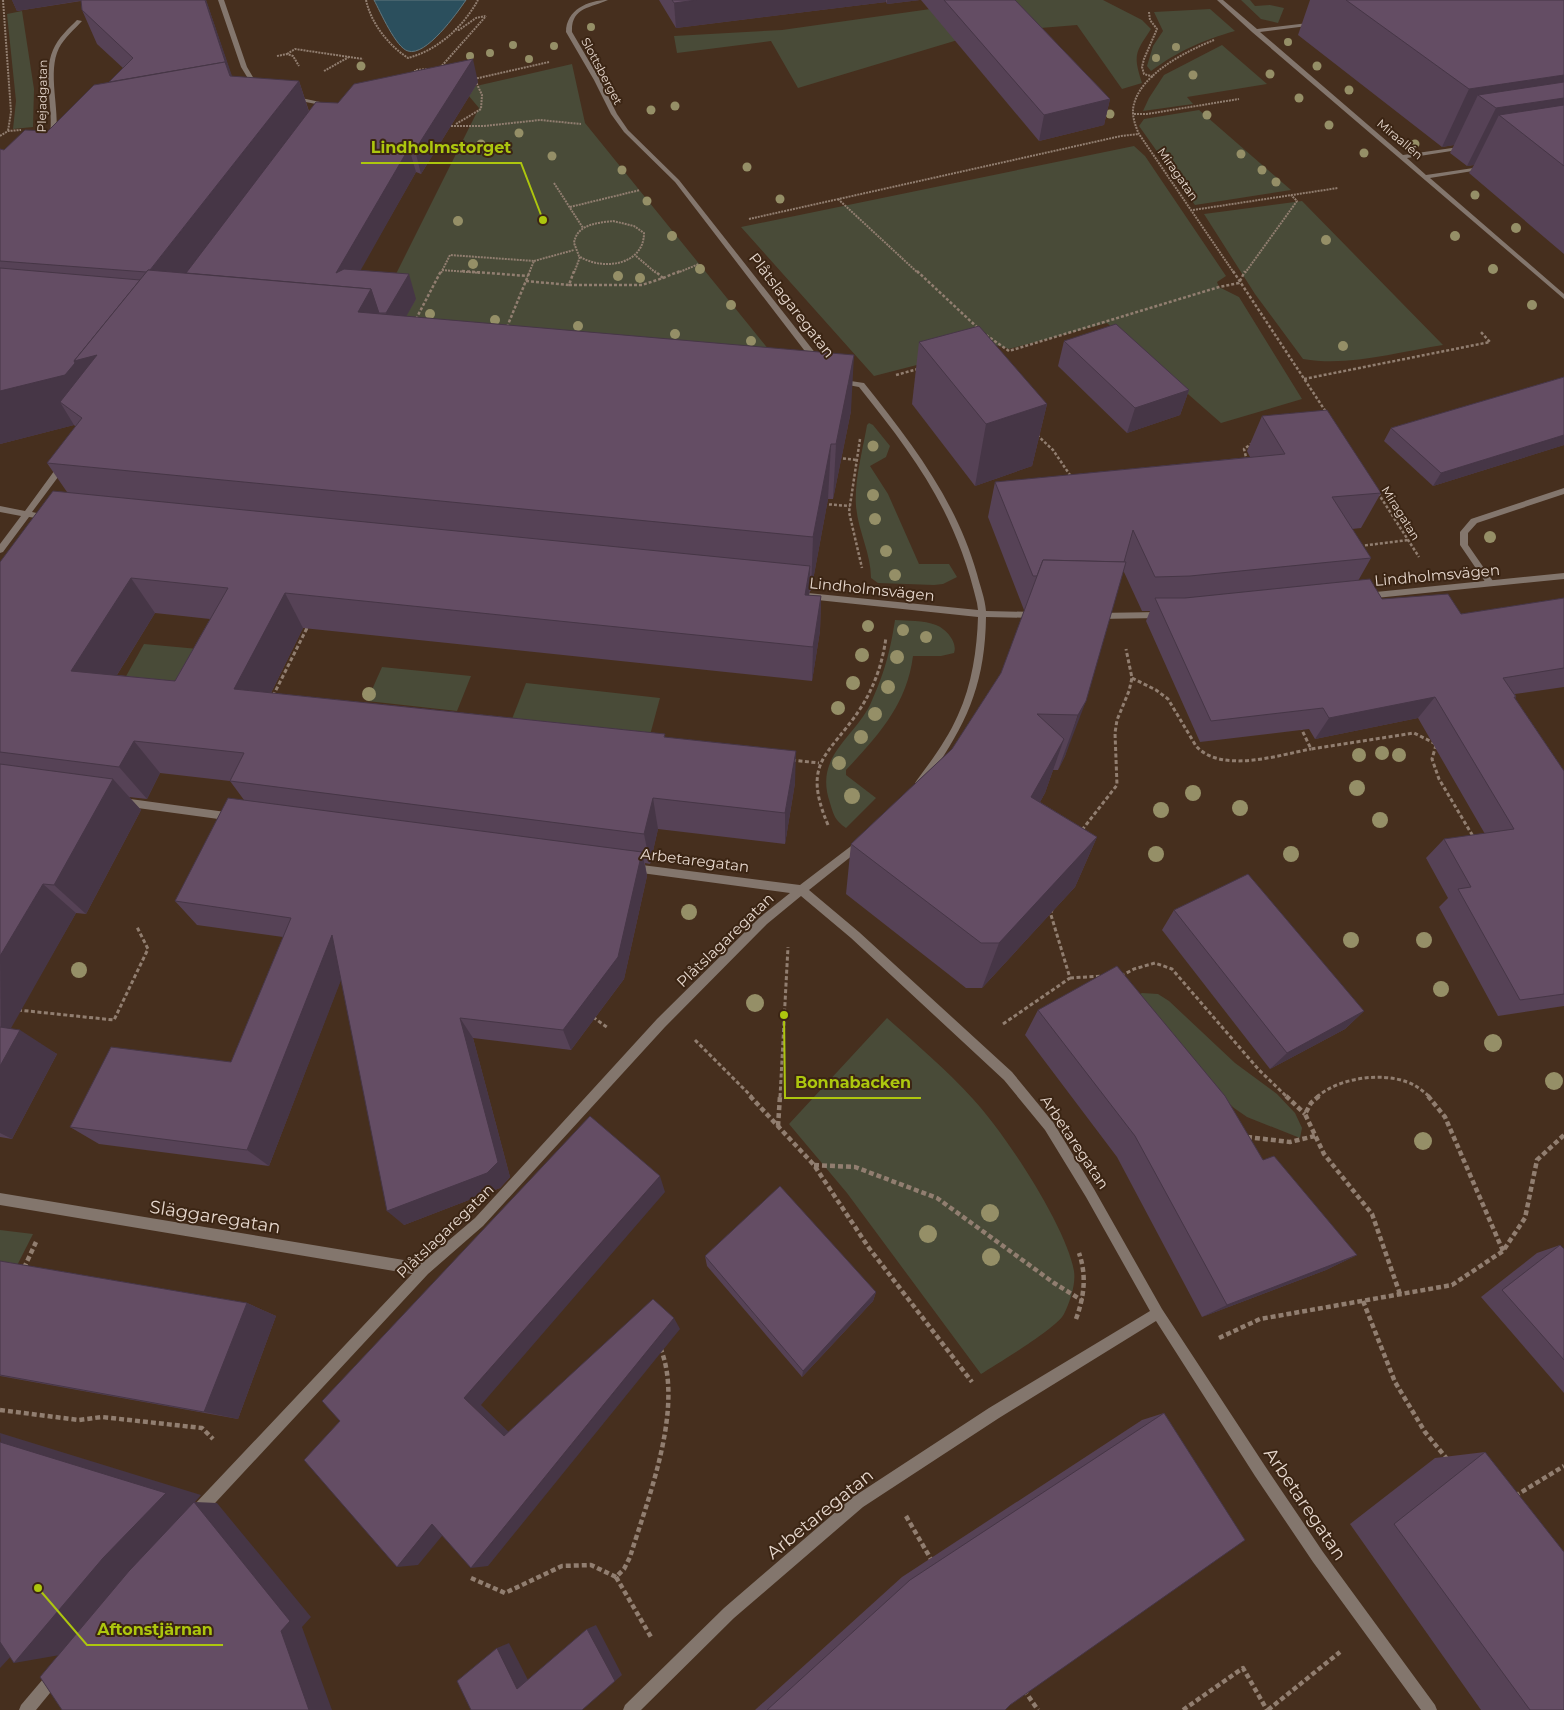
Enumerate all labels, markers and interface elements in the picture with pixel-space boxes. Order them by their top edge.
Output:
street label: Slottsberget [578,35,626,107]
street label: Plejadgatan [34,60,50,132]
street label: Miraallén [1374,116,1426,162]
callout: Lindholmstorget [361,132,521,163]
text: Lindholmstorget [371,138,511,157]
street label: Miragatan [1154,145,1202,203]
street label: Plåtslagaregatan [745,249,839,361]
street label: Miragatan [1378,483,1424,543]
street label: Lindholmsvägen [1373,560,1501,590]
street label: Lindholmsvägen [808,573,936,605]
street label: Arbetaregatan [640,844,750,876]
street label: Plåtslagaregatan [672,889,778,991]
callout: Bonnabacken [785,1067,921,1098]
text: Bonnabacken [795,1073,911,1092]
street label: Arbetaregatan [1037,1091,1113,1193]
street label: Plåtslagaregatan [392,1180,498,1282]
street label: Släggaregatan [148,1196,282,1238]
street label: Arbetaregatan [1259,1443,1351,1565]
street label: Arbetaregatan [762,1464,878,1564]
callout: Aftonstjärnan [87,1614,223,1645]
text: Aftonstjärnan [96,1620,213,1639]

